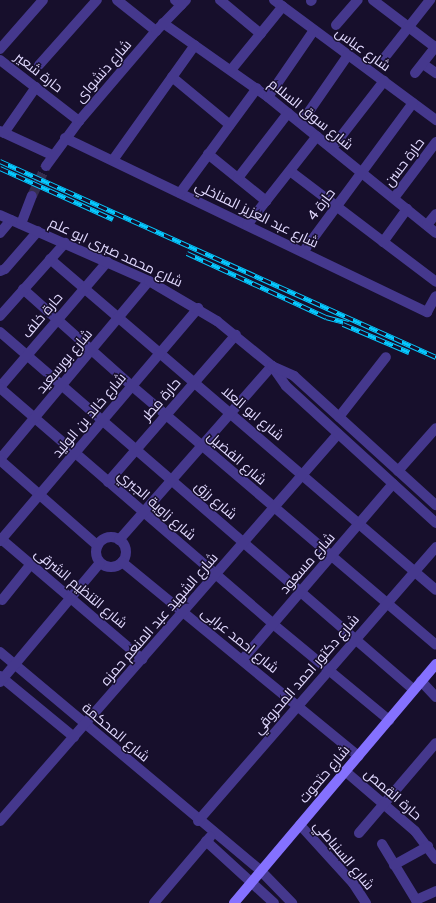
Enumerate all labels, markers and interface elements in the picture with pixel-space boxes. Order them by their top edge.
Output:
street label: شارع عباس [332,23,394,75]
street label: شارع دنشواى [71,36,135,106]
street label: حارة شعير [12,48,66,96]
street label: شارع سوق السلام [265,75,357,153]
street label: حارة حسن [380,134,428,190]
street label: شارع عبد العزيز المناخلي [193,177,321,251]
street label: حارة 4 [304,185,338,223]
street label: شارع محمد صبرى ابو علم [47,214,185,290]
street label: حارة خلف [18,289,66,341]
street label: شارع بورسعيد [32,326,96,396]
street label: شارع خالد بن الوليد [49,369,129,461]
street label: حارة مطر [138,374,184,424]
street label: شارع ابو العلا [219,382,287,444]
street label: شارع الفضيل [204,428,270,488]
street label: شارع زاوية الجبري [115,467,199,543]
street label: شارع رزق [192,477,240,523]
street label: شارع مسعود [276,529,338,597]
street label: شارع التنظيم الشرقى [31,544,131,632]
street label: شارع الشهيد عبد المنعم حمزه [97,549,221,689]
street label: شارع احمد عرابى [198,604,282,676]
street label: شارع دكتور احمد المحروقي [249,611,363,737]
street label: شارع المحكمة [79,699,153,765]
street label: شارع حتحوت [295,742,353,806]
street label: حارة القمص [361,765,425,823]
street label: شارع السنباطي [310,817,378,893]

